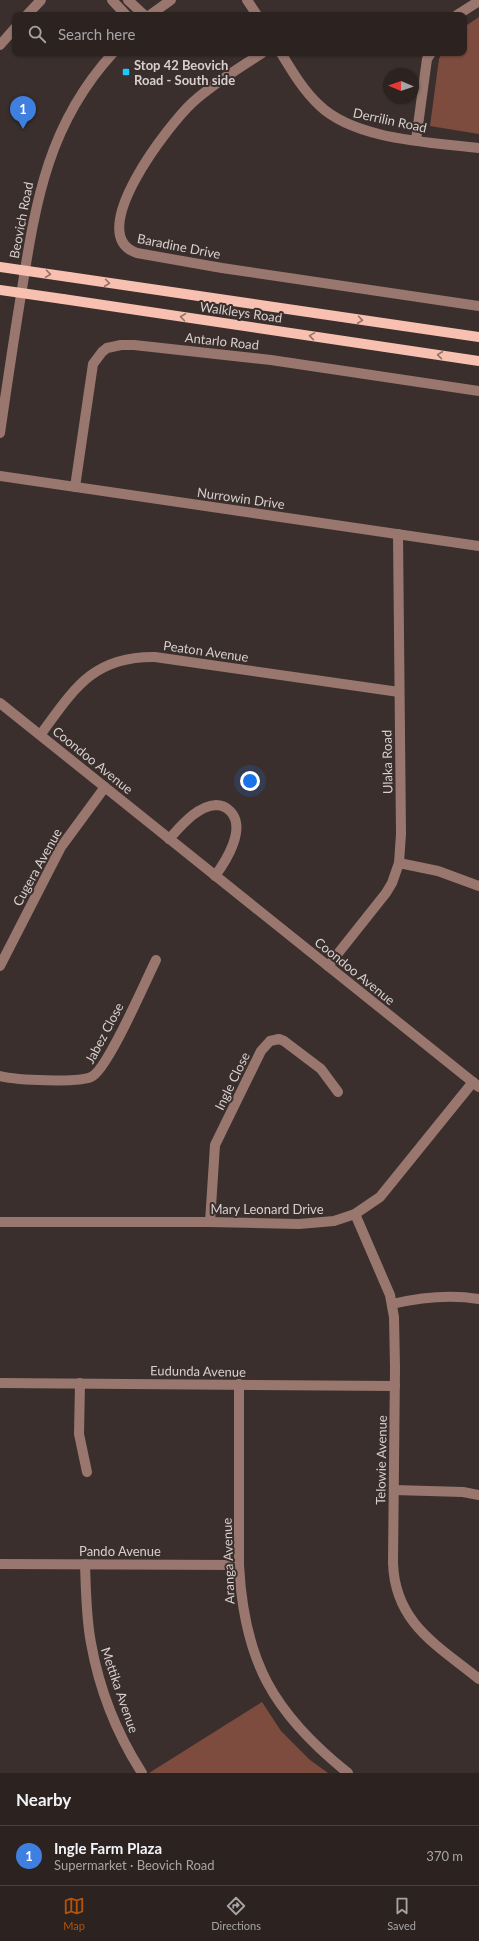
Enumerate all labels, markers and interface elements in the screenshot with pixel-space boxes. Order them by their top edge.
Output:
search box [12,12,467,56]
icon: search [26,23,48,45]
text: Search here [58,25,135,43]
place label: Stop 42 Beovich Road - South side [134,57,235,88]
marker: Stop 42 Beovich Road - South side [121,67,131,77]
north arrow [383,68,419,104]
pin: 1 [10,96,36,129]
street label: Derrilin Road [352,104,428,136]
street label: Beovich Road [6,180,36,260]
street label: Baradine Drive [136,230,222,262]
one-way arrow [45,269,51,278]
one-way arrow [104,278,110,287]
street label: Walkleys Road [199,298,283,326]
one-way arrow [180,313,186,322]
one-way arrow [357,315,363,324]
street label: Antarlo Road [184,329,260,353]
one-way arrow [309,332,315,341]
one-way arrow [437,351,443,360]
street label: Nurrowin Drive [196,484,286,512]
street label: Peaton Avenue [162,637,250,665]
street label: Coondoo Avenue [50,723,136,797]
street label: Ulaka Road [378,730,396,794]
your location [240,771,260,791]
street label: Cugera Avenue [9,825,65,909]
street label: Coondoo Avenue [312,934,398,1008]
street label: Jabez Close [81,1000,127,1066]
street label: Ingle Close [211,1049,253,1113]
street label: Mary Leonard Drive [210,1201,324,1217]
street label: Eudunda Avenue [150,1362,246,1380]
street label: Telowie Avenue [372,1415,390,1505]
street label: Aranga Avenue [218,1517,238,1604]
street label: Pando Avenue [79,1543,161,1559]
street label: Mettika Avenue [98,1645,142,1735]
text: Nearby [16,1789,71,1810]
text: Ingle Farm Plaza [54,1839,162,1857]
text: 1 [25,1848,33,1864]
text: 370 m [426,1848,463,1864]
text: Supermarket · Beovich Road [54,1857,215,1873]
tab: Map [63,1895,85,1932]
tab: Directions [211,1895,261,1932]
tab: Saved [387,1895,416,1932]

